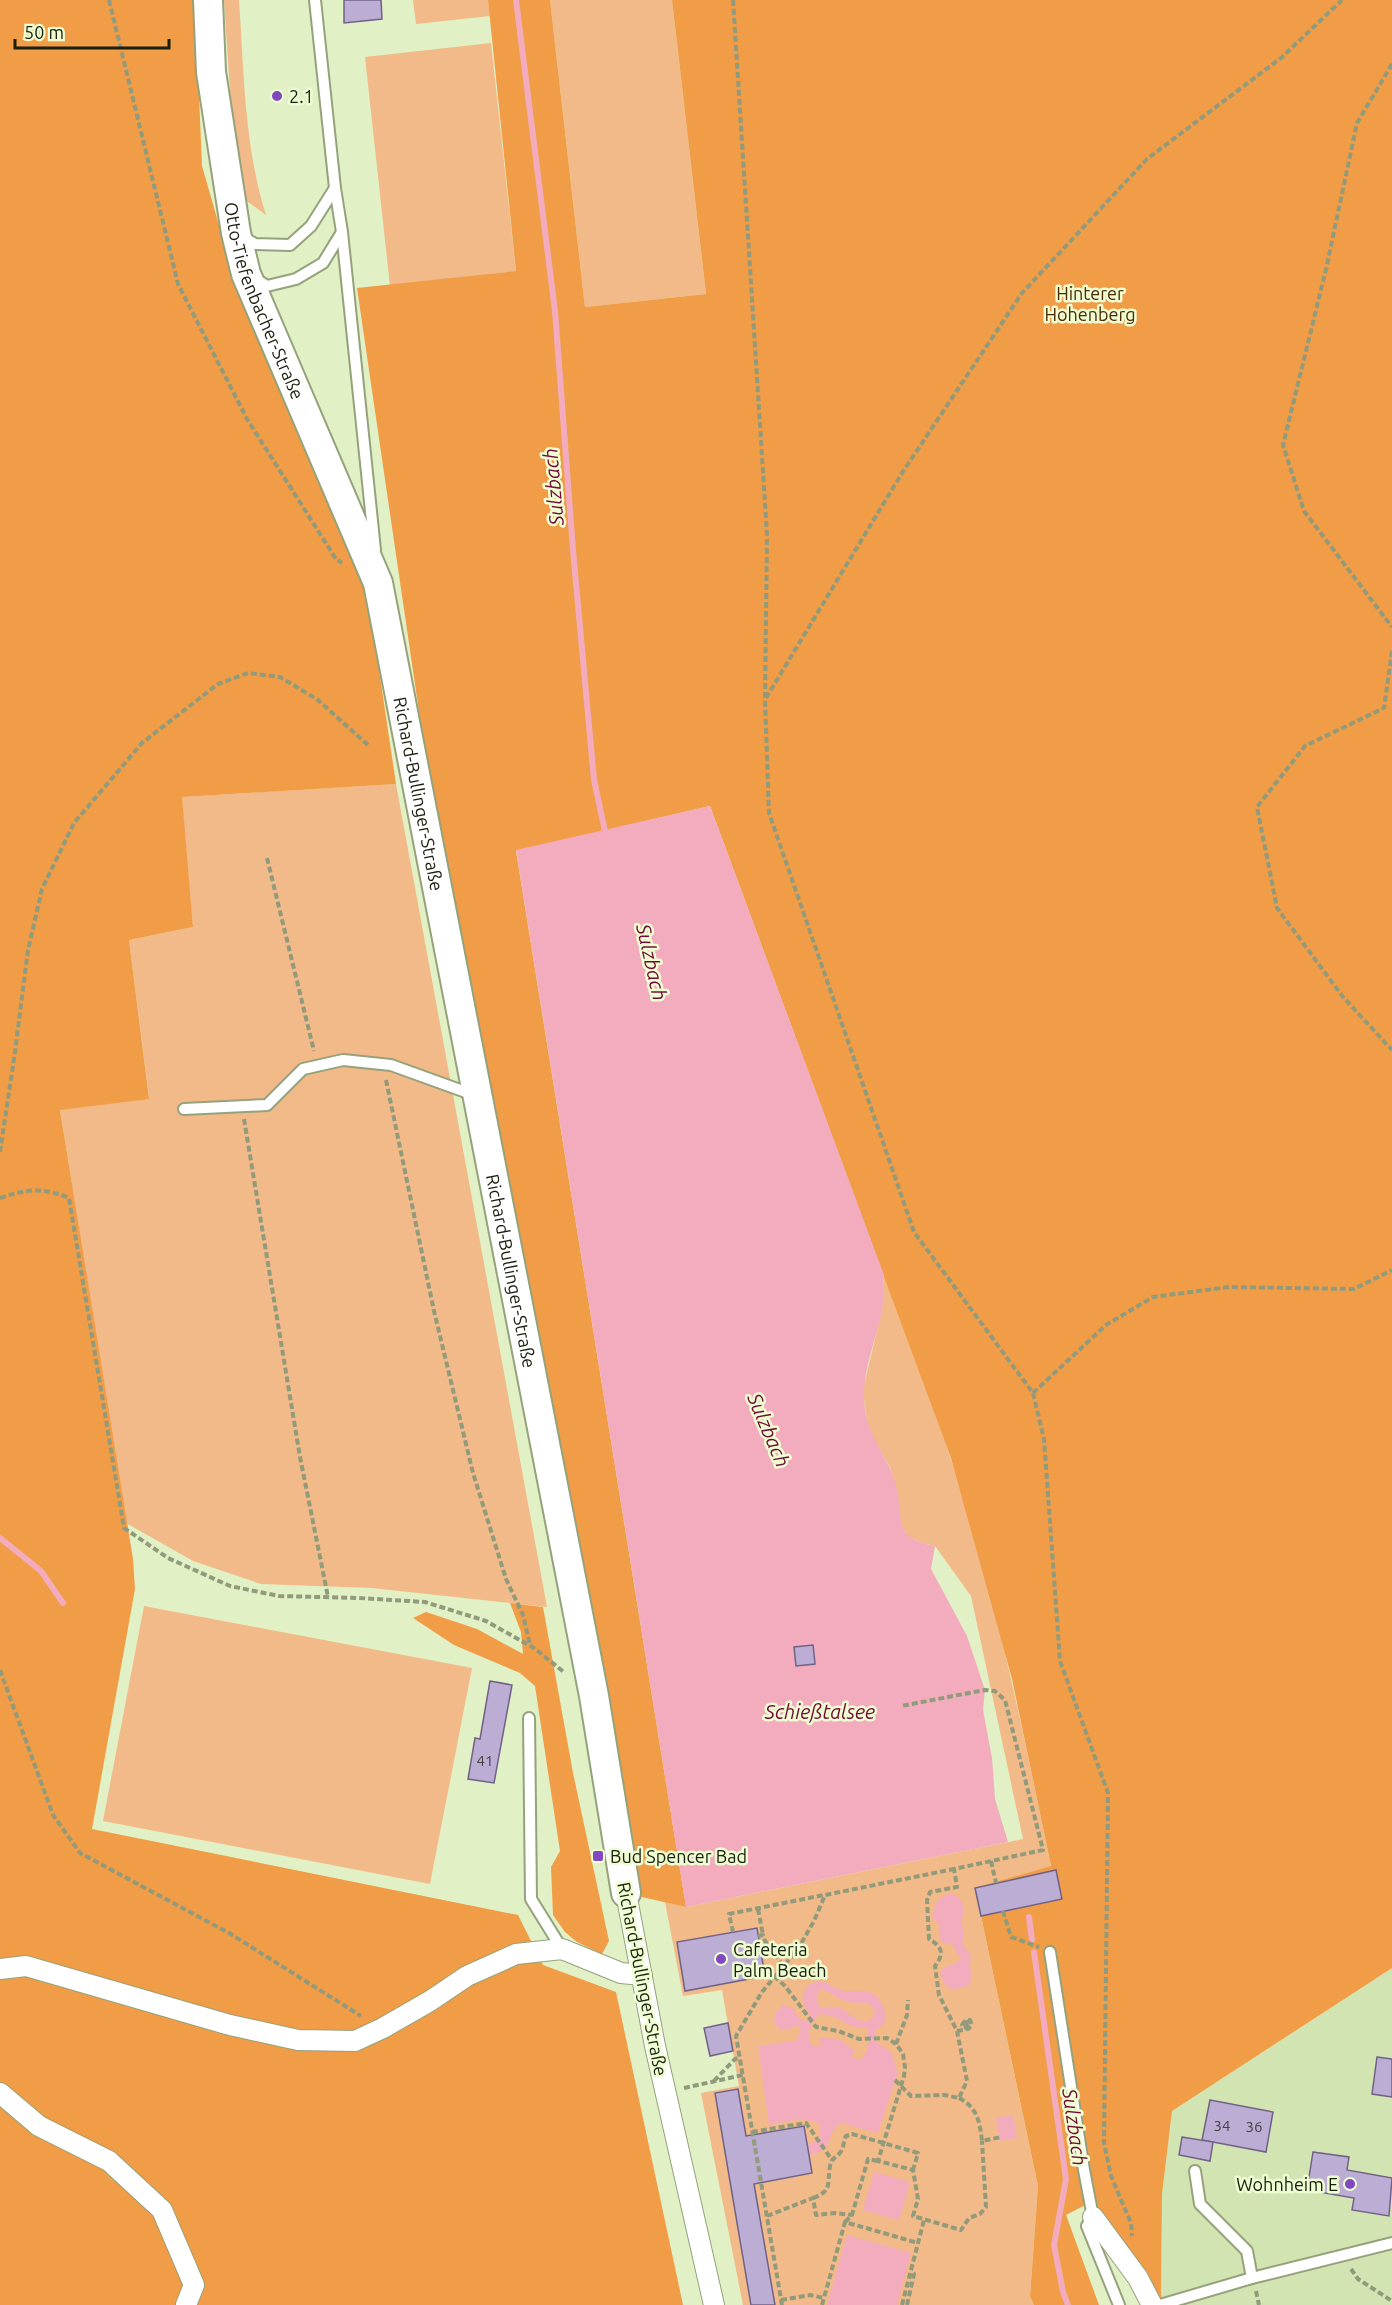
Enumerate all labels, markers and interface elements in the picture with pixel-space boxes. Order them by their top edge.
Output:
scale bar [15,12,170,50]
text: 50 m [24,22,64,42]
place label: 2.1 [289,86,314,106]
marker: 2.1 [270,89,284,103]
street label: Otto-Tiefenbacher-Straße [221,201,308,402]
park label: Hinterer Hohenberg [1044,283,1136,324]
water label: Sulzbach [538,447,568,528]
street label: Richard-Bullinger-Straße [390,695,448,893]
water label: Sulzbach [632,921,672,1003]
street label: Richard-Bullinger-Straße [483,1172,540,1370]
water label: Sulzbach [743,1389,795,1470]
water label: Schießtalsee [764,1700,875,1723]
house number: 41 [477,1752,493,1769]
place label: Bud Spencer Bad [610,1846,747,1866]
marker: Bud Spencer Bad [591,1849,605,1863]
street label: Richard-Bullinger-Straße [614,1880,672,2078]
place label: Cafeteria Palm Beach [733,1939,827,1980]
marker: Cafeteria Palm Beach [714,1952,728,1966]
water label: Sulzbach [1058,2086,1092,2167]
house number: 34 [1214,2117,1230,2134]
house number: 36 [1246,2118,1262,2135]
place label: Wohnheim E [1236,2174,1338,2194]
marker: Wohnheim E [1343,2177,1357,2191]

